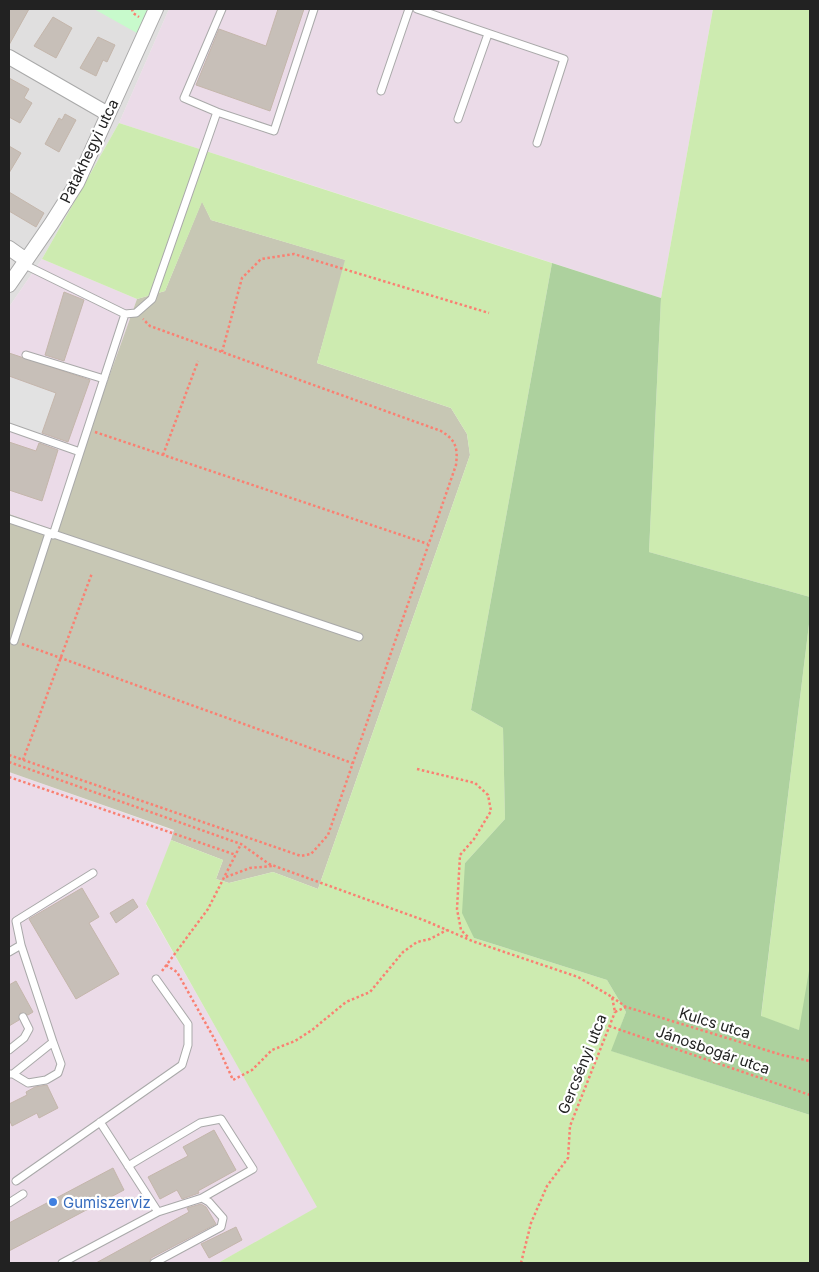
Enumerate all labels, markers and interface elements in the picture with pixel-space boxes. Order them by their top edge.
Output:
street label: Patakhegyi utca [56,96,122,206]
street label: Kulcs utca [677,1003,753,1043]
street label: Gercsényi utca [553,1011,611,1117]
street label: Jánosbogár utca [654,1022,772,1078]
place label: Gumiszerviz [63,1193,151,1212]
marker: Gumiszerviz [47,1196,59,1208]

